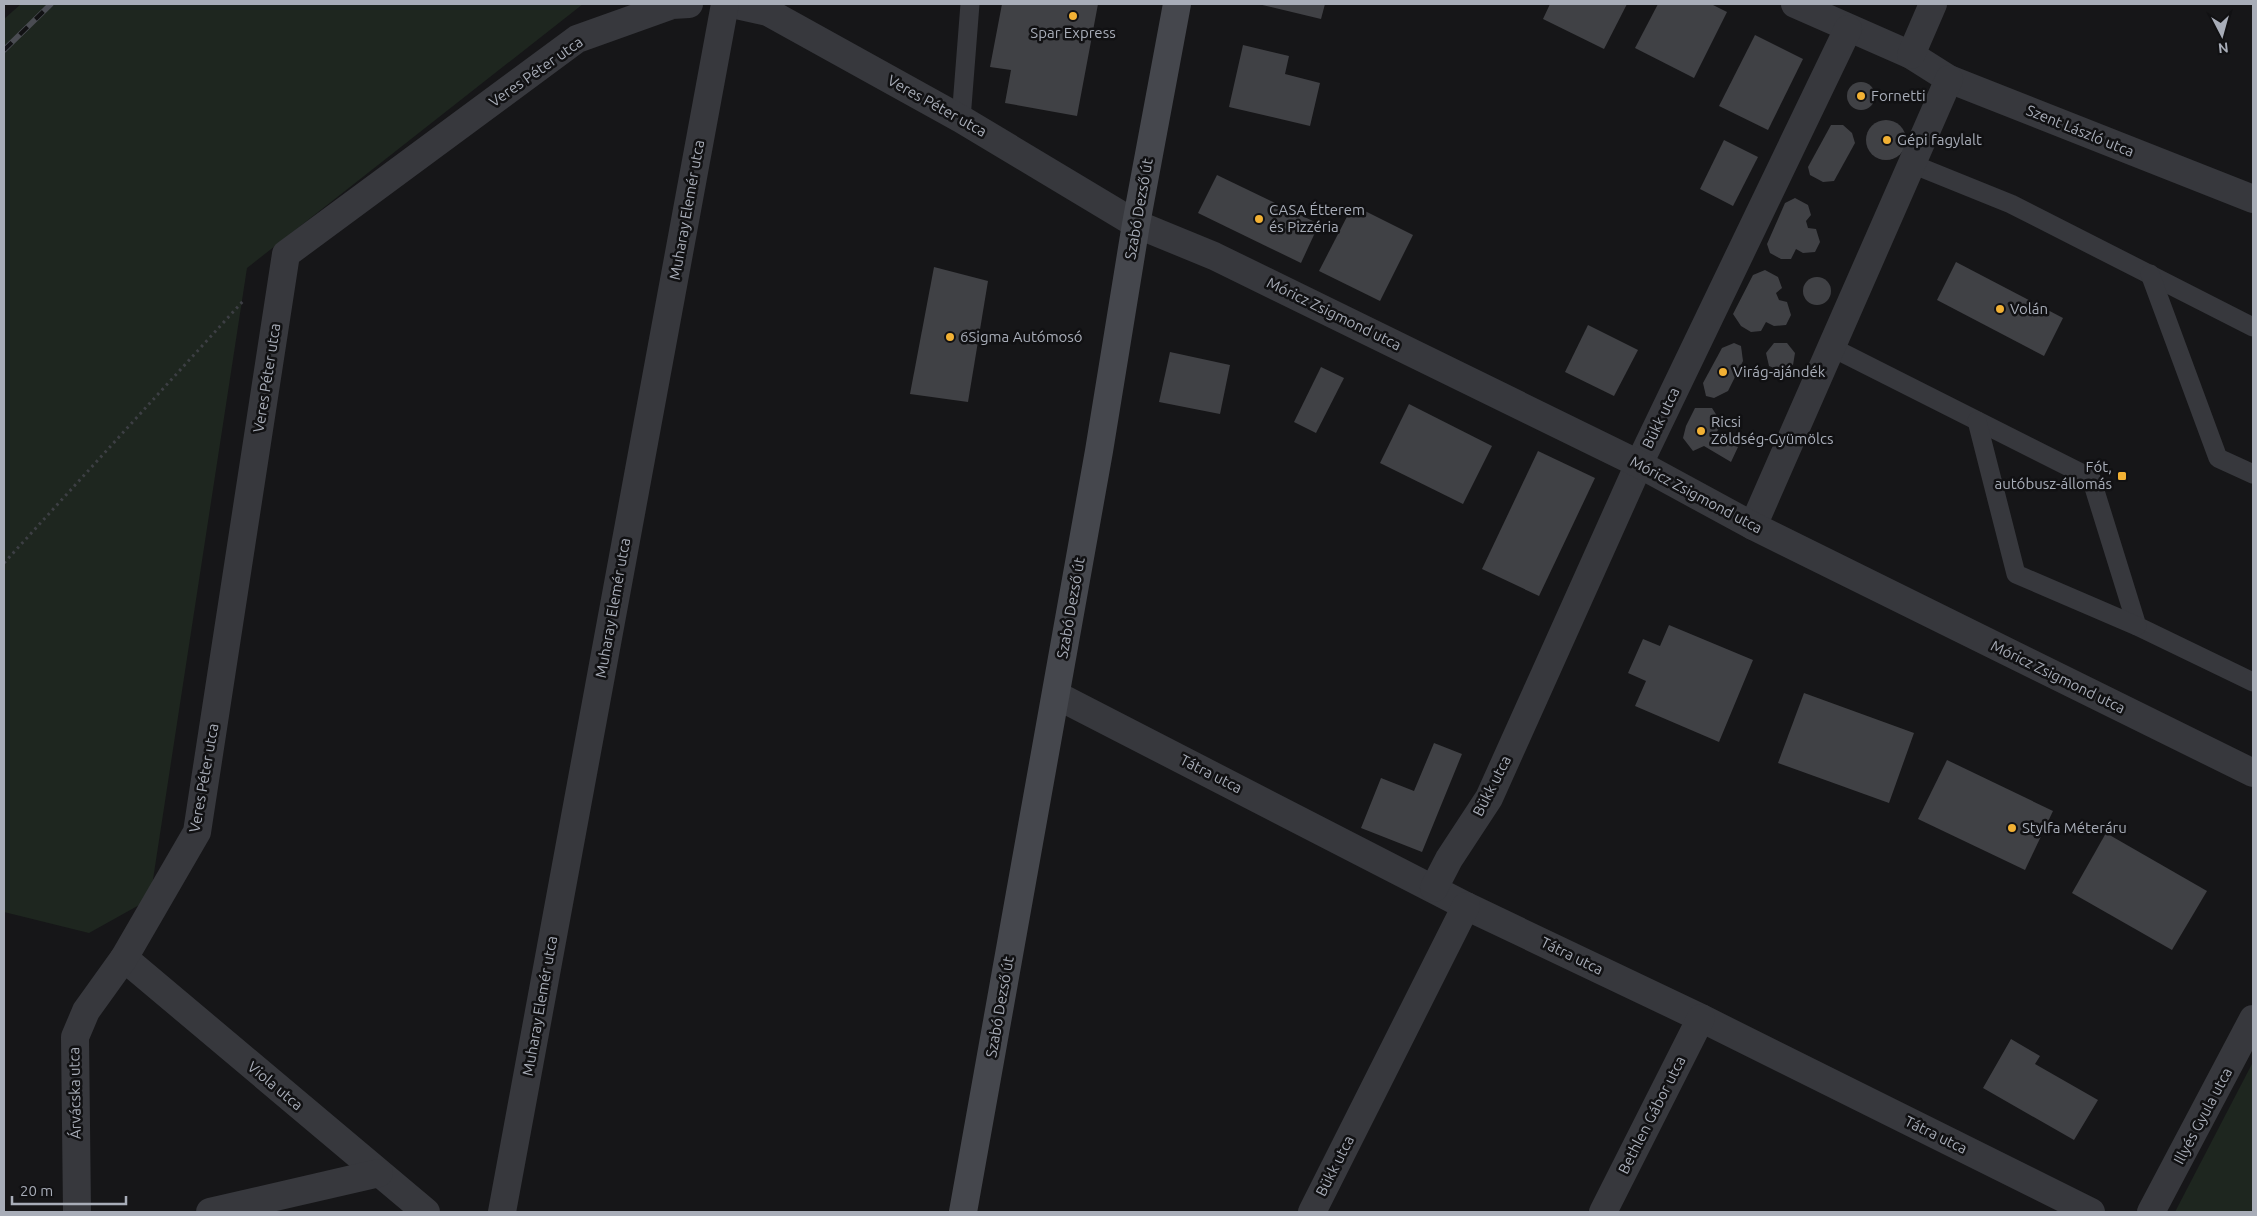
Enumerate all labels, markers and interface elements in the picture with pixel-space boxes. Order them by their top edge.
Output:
marker: Spar Express [1067,10,1079,22]
north arrow [2197,10,2247,60]
place label: Spar Express [1030,24,1116,41]
street label: Veres Péter utca [486,33,586,110]
text: N [2217,39,2229,56]
street label: Veres Péter utca [885,71,990,140]
place label: Fornetti [1871,87,1926,104]
marker: Fornetti [1855,90,1867,102]
street label: Szent László utca [2024,101,2137,160]
place label: Gépi fagylalt [1897,131,1982,148]
marker: Gépi fagylalt [1881,134,1893,146]
street label: Muharay Elemér utca [666,139,707,281]
street label: Szabó Dezső út [1121,157,1156,261]
place label: CASA Étterem és Pizzéria [1269,201,1365,235]
marker: CASA Étterem és Pizzéria [1253,213,1265,225]
street label: Móricz Zsigmond utca [1264,274,1404,353]
place label: Volán [2010,300,2048,317]
marker: Volán [1994,303,2006,315]
street label: Veres Péter utca [249,322,284,434]
place label: 6Sigma Autómosó [960,328,1083,345]
marker: 6Sigma Autómosó [944,331,956,343]
place label: Virág-ajándék [1733,363,1826,380]
marker: Virág-ajándék [1717,366,1729,378]
street label: Bükk utca [1638,385,1683,451]
place label: Ricsi Zöldség-Gyümölcs [1711,413,1833,447]
marker: Ricsi Zöldség-Gyümölcs [1695,425,1707,437]
street label: Móricz Zsigmond utca [1627,452,1765,537]
place label: Fót, autóbusz-állomás [1994,458,2112,492]
marker: Fót, autóbusz-állomás [2116,470,2128,482]
street label: Muharay Elemér utca [592,537,633,679]
street label: Szabó Dezső út [1053,556,1088,660]
street label: Móricz Zsigmond utca [1988,637,2128,716]
street label: Veres Péter utca [186,722,221,834]
street label: Tátra utca [1177,751,1245,796]
street label: Bükk utca [1469,753,1514,819]
place label: Stylfa Méteráru [2022,819,2127,836]
marker: Stylfa Méteráru [2006,822,2018,834]
street label: Tátra utca [1538,933,1606,978]
street label: Muharay Elemér utca [519,935,560,1077]
street label: Szabó Dezső út [982,955,1017,1059]
street label: Árvácska utca [65,1047,84,1139]
street label: Bethlen Gábor utca [1614,1053,1689,1176]
street label: Viola utca [244,1058,306,1114]
street label: Illyés Gyula utca [2170,1065,2235,1167]
street label: Tátra utca [1902,1112,1970,1157]
street label: Bükk utca [1312,1133,1357,1199]
scale bar [12,1174,126,1206]
text: 20 m [20,1182,53,1199]

